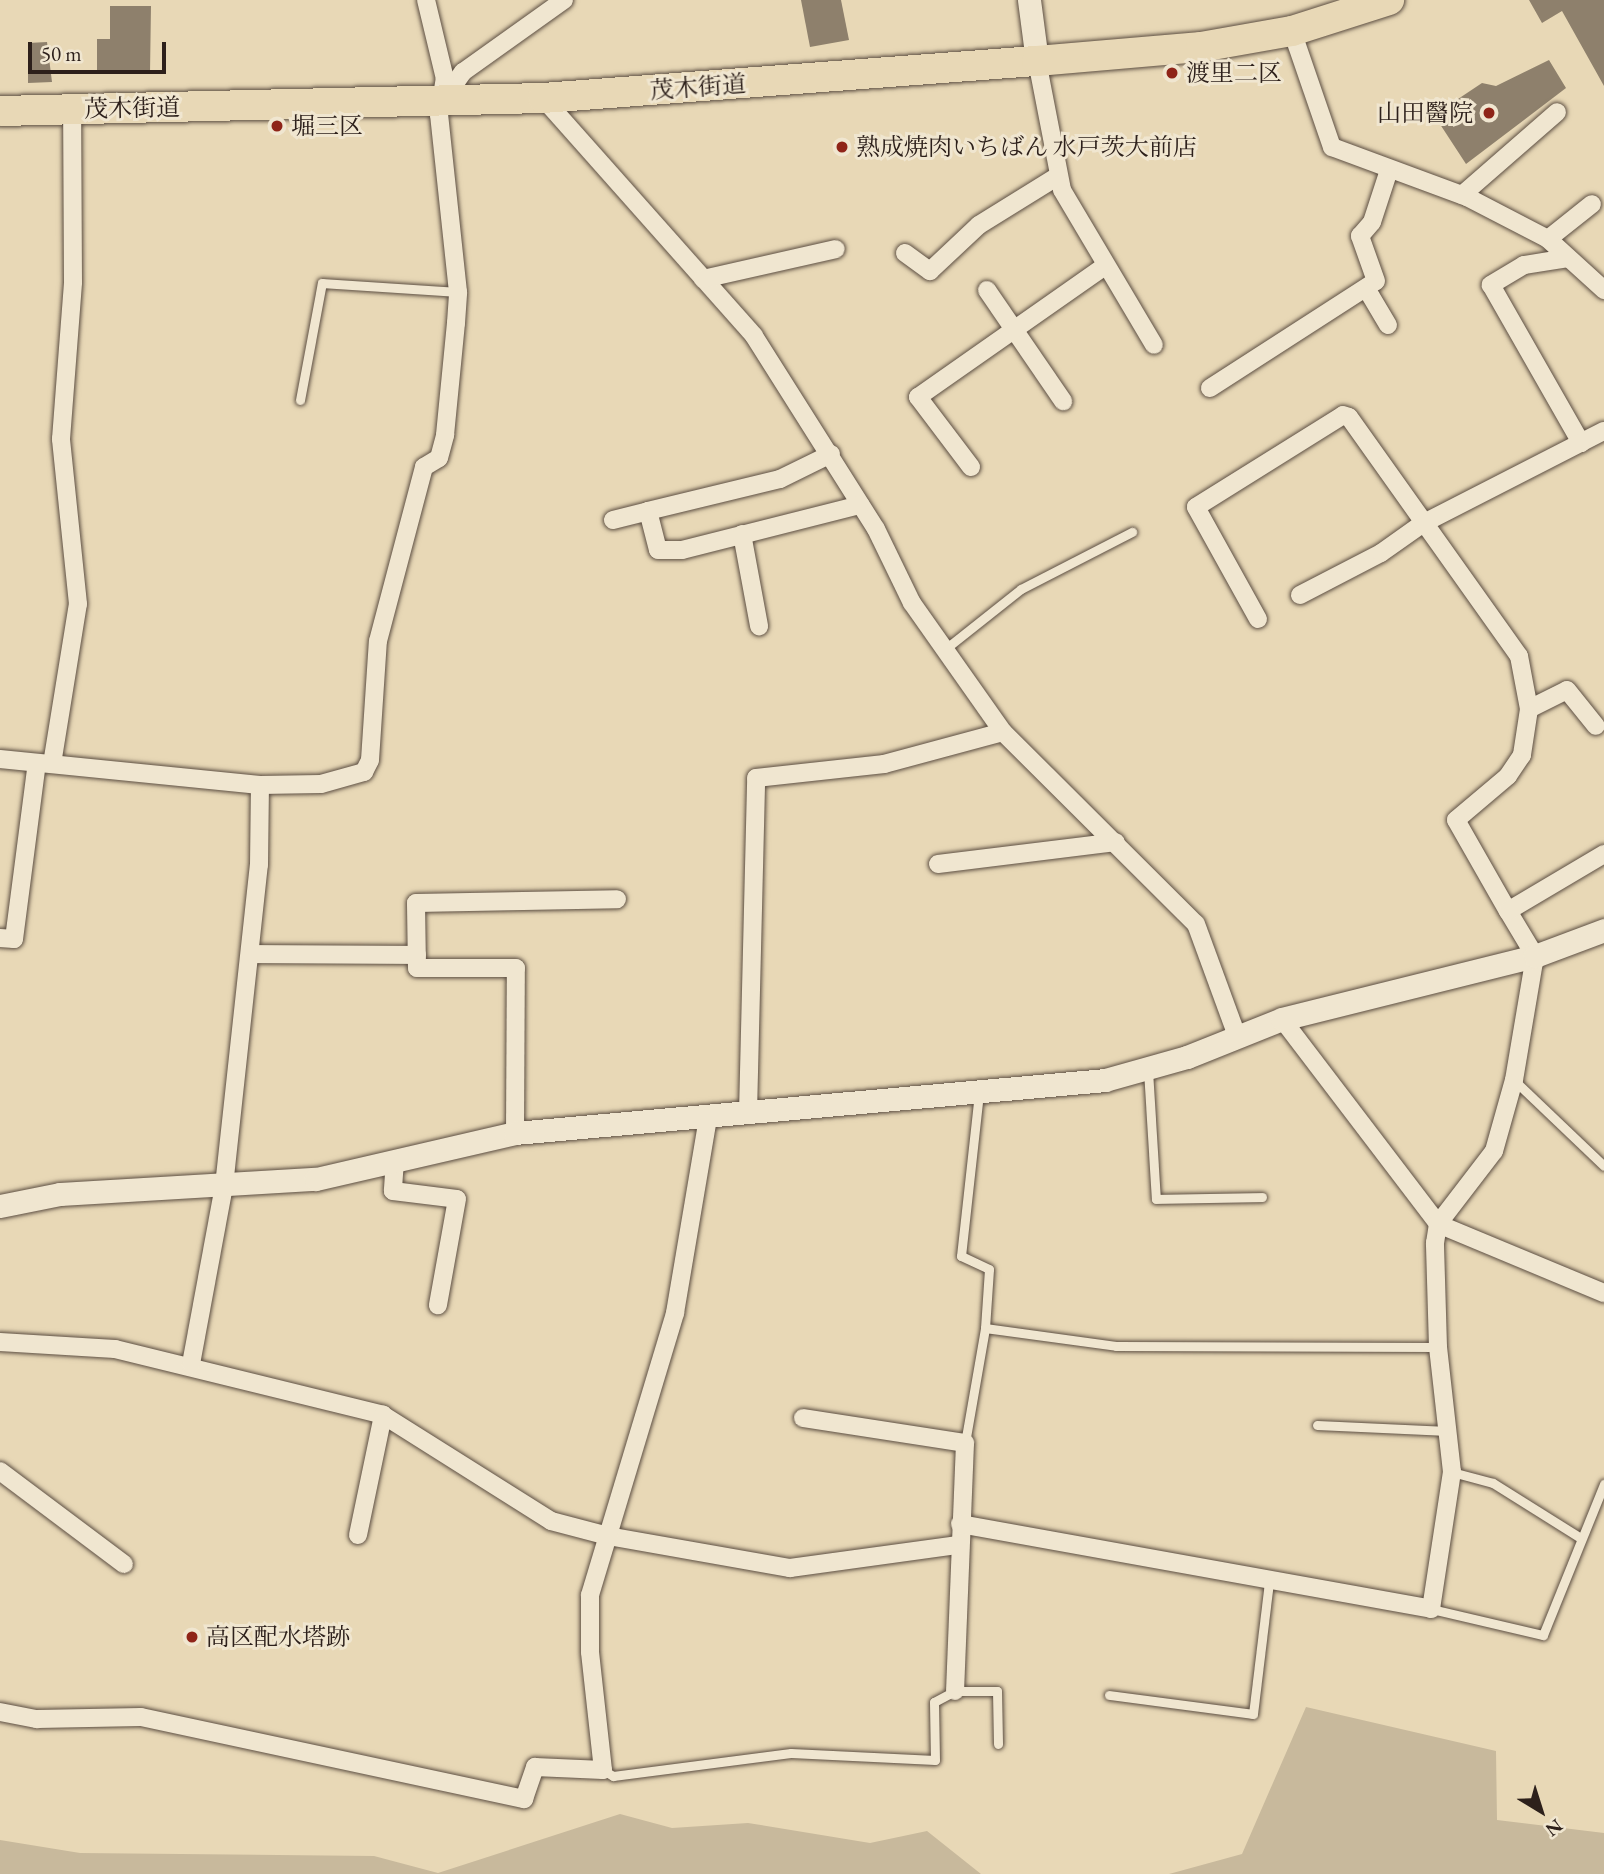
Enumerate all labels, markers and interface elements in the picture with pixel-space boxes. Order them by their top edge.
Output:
scale bar [32,28,170,72]
text: 50 m [41,40,82,67]
place label: 渡里二区 [1186,59,1282,87]
marker: 渡里二区 [1164,65,1180,81]
street label: 茂木街道 [649,69,747,105]
street label: 茂木街道 [84,93,180,123]
place label: 山田醫院 [1377,99,1473,127]
marker: 山田醫院 [1479,103,1499,123]
place label: 堀三区 [291,112,363,140]
marker: 堀三区 [269,118,285,134]
place label: 熟成焼肉いちばん 水戸茨大前店 [856,133,1197,161]
marker: 熟成焼肉いちばん 水戸茨大前店 [834,139,850,155]
place label: 高区配水塔跡 [206,1623,350,1651]
marker: 高区配水塔跡 [184,1629,200,1645]
north arrow [1506,1776,1576,1846]
text: N [1540,1813,1568,1843]

